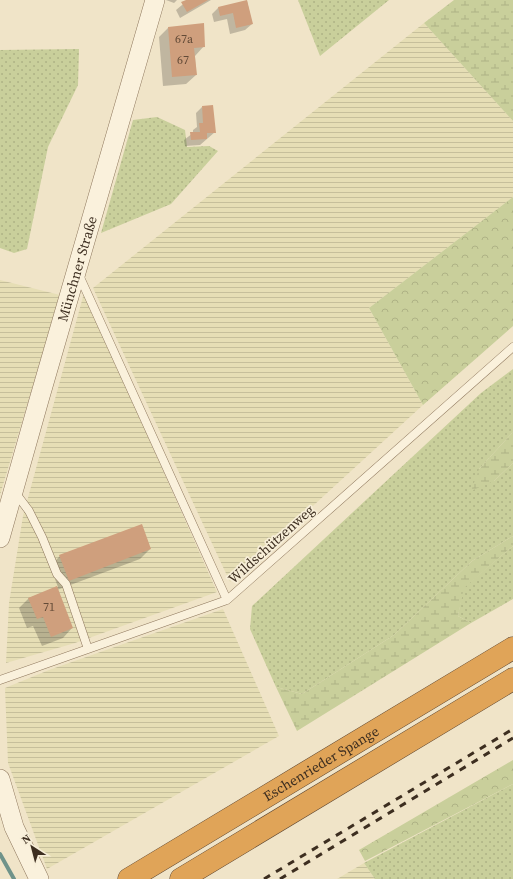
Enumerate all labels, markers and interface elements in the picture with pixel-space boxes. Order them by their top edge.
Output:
house number: 67a [175,31,194,47]
house number: 67 [177,52,189,68]
street label: Münchner Straße [52,214,102,324]
street label: Wildschützenweg [224,500,318,588]
house number: 71 [43,599,55,615]
street label: Eschenrieder Spange [259,721,383,806]
north arrow [12,827,52,867]
text: N [19,831,34,848]

